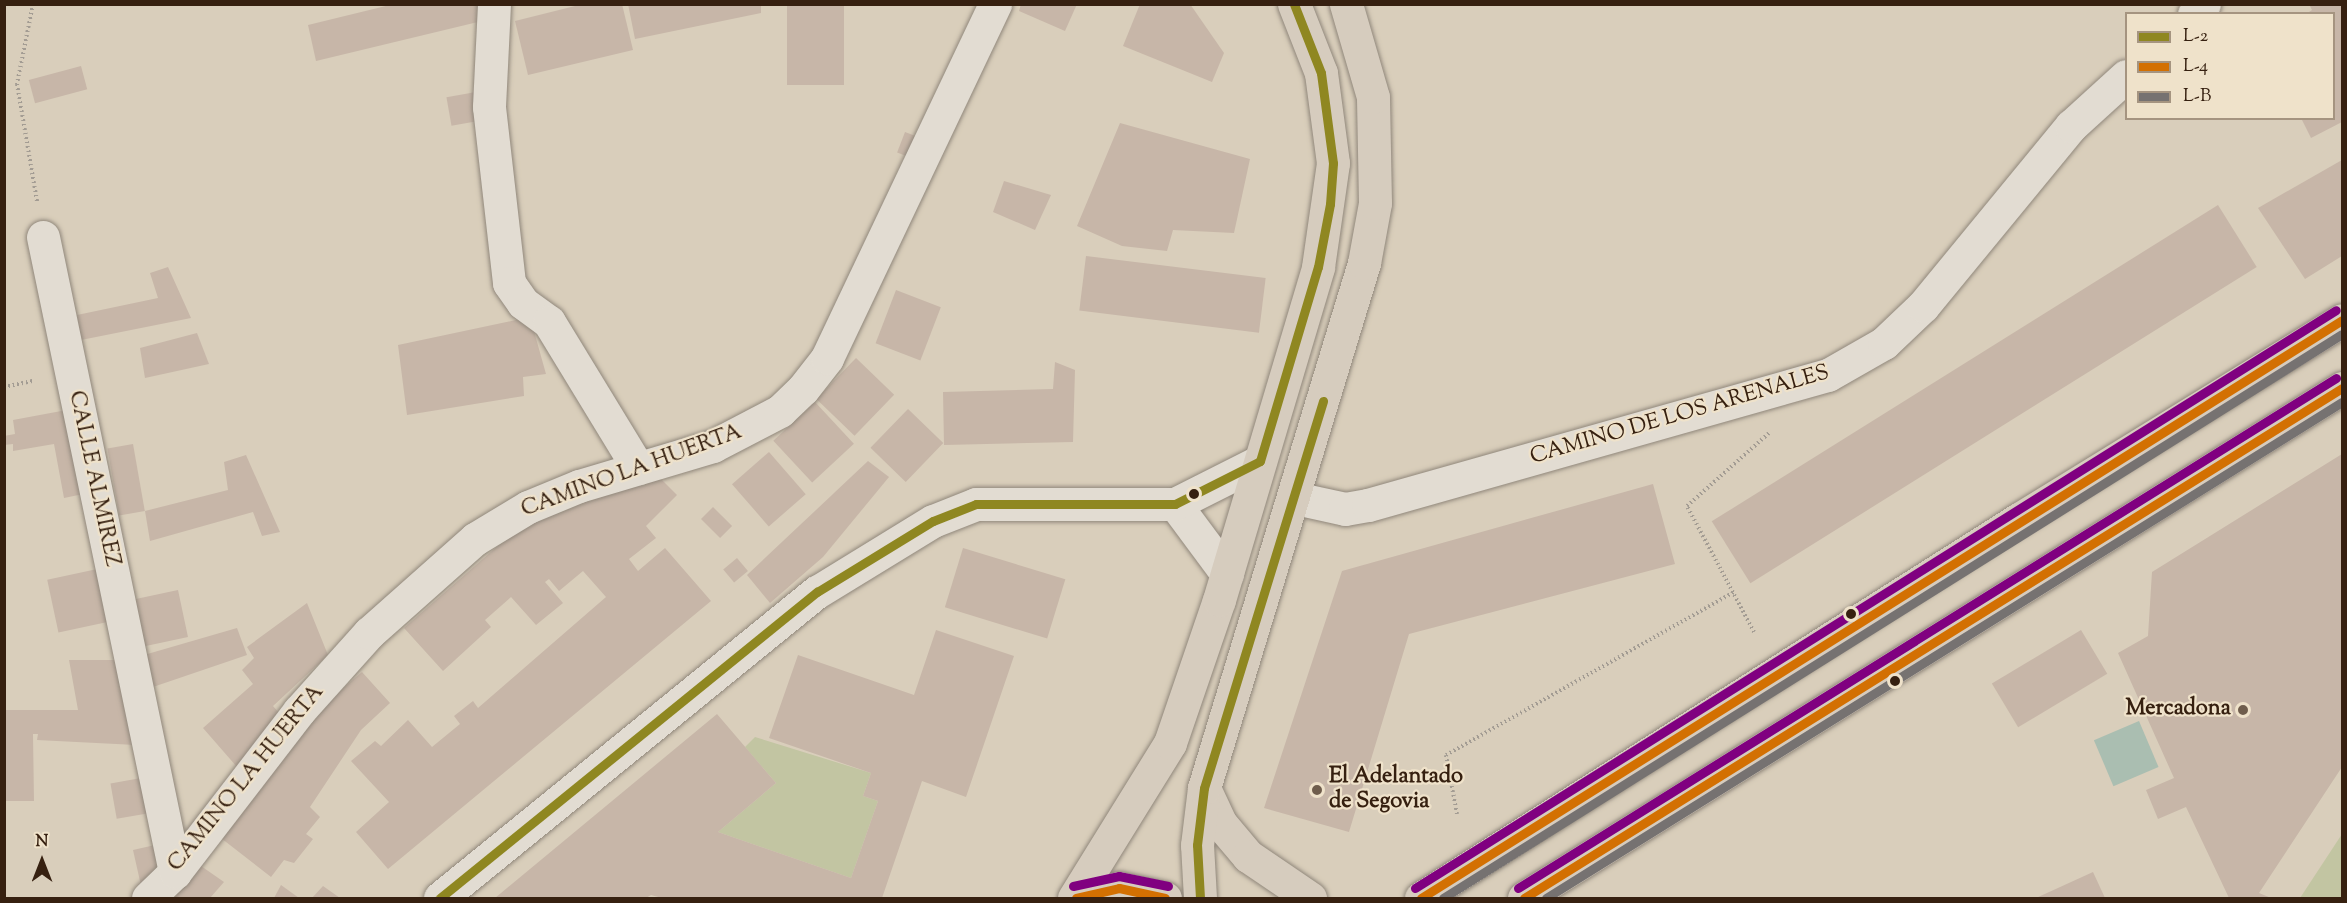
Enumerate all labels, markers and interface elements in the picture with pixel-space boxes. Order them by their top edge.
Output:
legend [2125,12,2335,120]
text: L-2 [2183,24,2208,50]
text: L-4 [2183,54,2208,80]
text: L-B [2183,84,2211,110]
street label: CAMINO DE LOS ARENALES [1527,361,1833,471]
street label: CALLE ALMIREZ [61,389,125,569]
street label: CAMINO LA HUERTA [518,420,746,524]
unlabelled marker [1188,488,1200,500]
unlabelled marker [1845,608,1857,620]
unlabelled marker [1889,675,1901,687]
street label: CAMINO LA HUERTA [163,680,331,878]
place label: Mercadona [2125,697,2231,723]
marker: Mercadona [2236,703,2250,717]
place label: El Adelantado de Segovia [1329,764,1463,816]
marker: El Adelantado de Segovia [1310,783,1324,797]
north arrow [12,831,72,891]
text: N [36,831,48,854]

